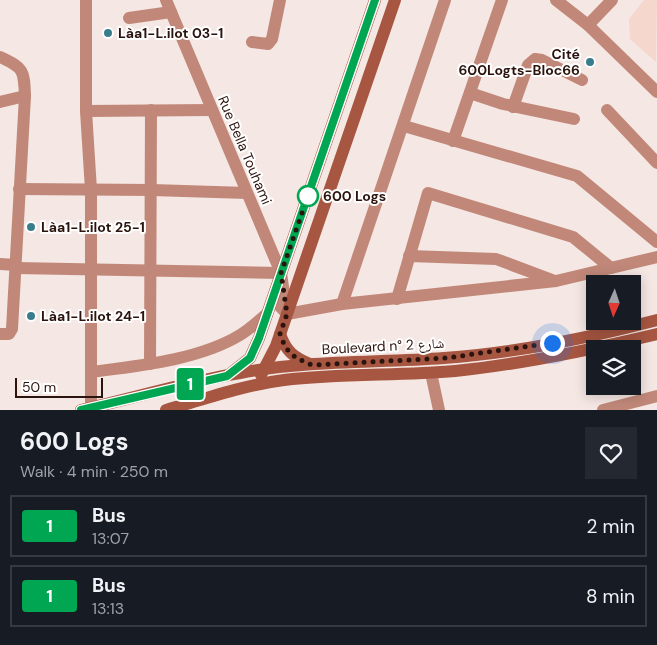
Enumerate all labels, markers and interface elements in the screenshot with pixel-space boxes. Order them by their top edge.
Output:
place label: Làa1-L.ilot 03-1 [118,24,223,42]
marker: Làa1-L.ilot 03-1 [102,27,114,39]
place label: Cité 600Logts-Bloc66 [458,45,580,79]
marker: Cité 600Logts-Bloc66 [584,56,596,68]
street label: Rue Bella Touhami [214,93,276,207]
marker: 600 Logs [297,185,319,207]
place label: 600 Logs [323,187,386,205]
place label: Làa1-L.ilot 25-1 [41,218,145,236]
marker: Làa1-L.ilot 25-1 [25,221,37,233]
north arrow [586,275,641,330]
map controls [586,275,641,395]
place label: Làa1-L.ilot 24-1 [41,307,145,325]
marker: Làa1-L.ilot 24-1 [25,310,37,322]
your location [540,331,565,356]
street label: Boulevard n° شارع 2 [321,334,445,359]
button: layers [586,340,641,395]
line badge: 1 [174,368,206,400]
text: 1 [187,372,193,396]
scale bar [15,375,102,398]
text: 50 m [22,378,56,396]
text: 600 Logs [20,426,128,457]
button: heart [585,427,637,479]
text: Walk · 4 min · 250 m [20,461,168,482]
text: Bus [92,503,126,528]
text: 1 [46,514,53,538]
text: 2 min [587,514,635,539]
text: 13:07 [92,528,129,549]
text: Bus [92,573,126,598]
text: 1 [46,584,53,608]
text: 8 min [586,584,635,609]
text: 13:13 [92,598,124,619]

